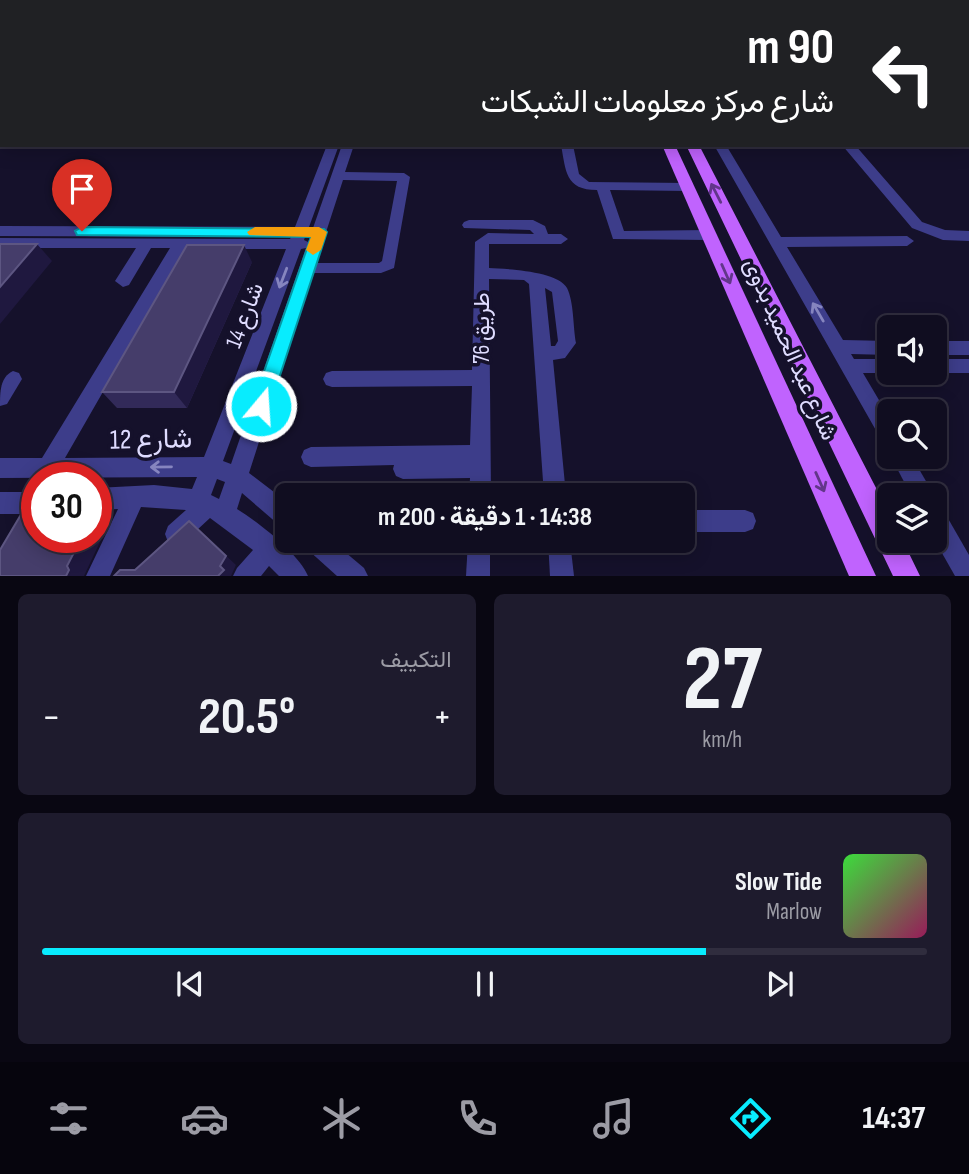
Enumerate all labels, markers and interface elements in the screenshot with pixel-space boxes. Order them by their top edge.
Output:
text: 90 m [747,19,834,78]
icon: left [858,28,949,119]
text: شارع مركز معلومات الشبكات [481,83,834,122]
pin [52,159,112,231]
icon: arrive [63,170,101,208]
one-way arrow [709,183,723,204]
street label: شارع عبد الحميد بدوى [736,254,843,445]
one-way arrow [720,263,733,285]
one-way arrow [275,266,288,288]
street label: شارع 14 [220,279,271,352]
street label: طريق 76 [468,292,496,364]
one-way arrow [811,303,825,323]
map controls [877,315,947,553]
button: sound [877,315,947,385]
position arrow [224,369,298,443]
button: search [877,399,947,469]
street label: شارع 12 [110,422,193,458]
one-way arrow [150,460,173,474]
speed limit sign: 30 [21,462,112,553]
one-way arrow [814,470,827,492]
button: layers [877,483,947,553]
text: 14:38 · 1 دقيقة · 200 m [378,502,592,533]
text: 27 [682,626,762,735]
text: التكييف [380,646,452,674]
text: 20.5° [198,686,295,749]
text: − [42,695,61,740]
text: + [433,695,451,740]
text: km/h [702,726,742,754]
text: Slow Tide [735,867,822,898]
text: Marlow [766,898,822,926]
icon: previous [171,965,209,1003]
icon: pause [466,965,504,1003]
icon: next [761,965,799,1003]
icon: filters [44,1094,93,1143]
icon: car [180,1094,229,1143]
icon: climate [317,1094,366,1143]
icon: phone [453,1094,502,1143]
icon: music [589,1094,638,1143]
icon: directions [726,1094,775,1143]
text: 14:37 [862,1099,925,1138]

